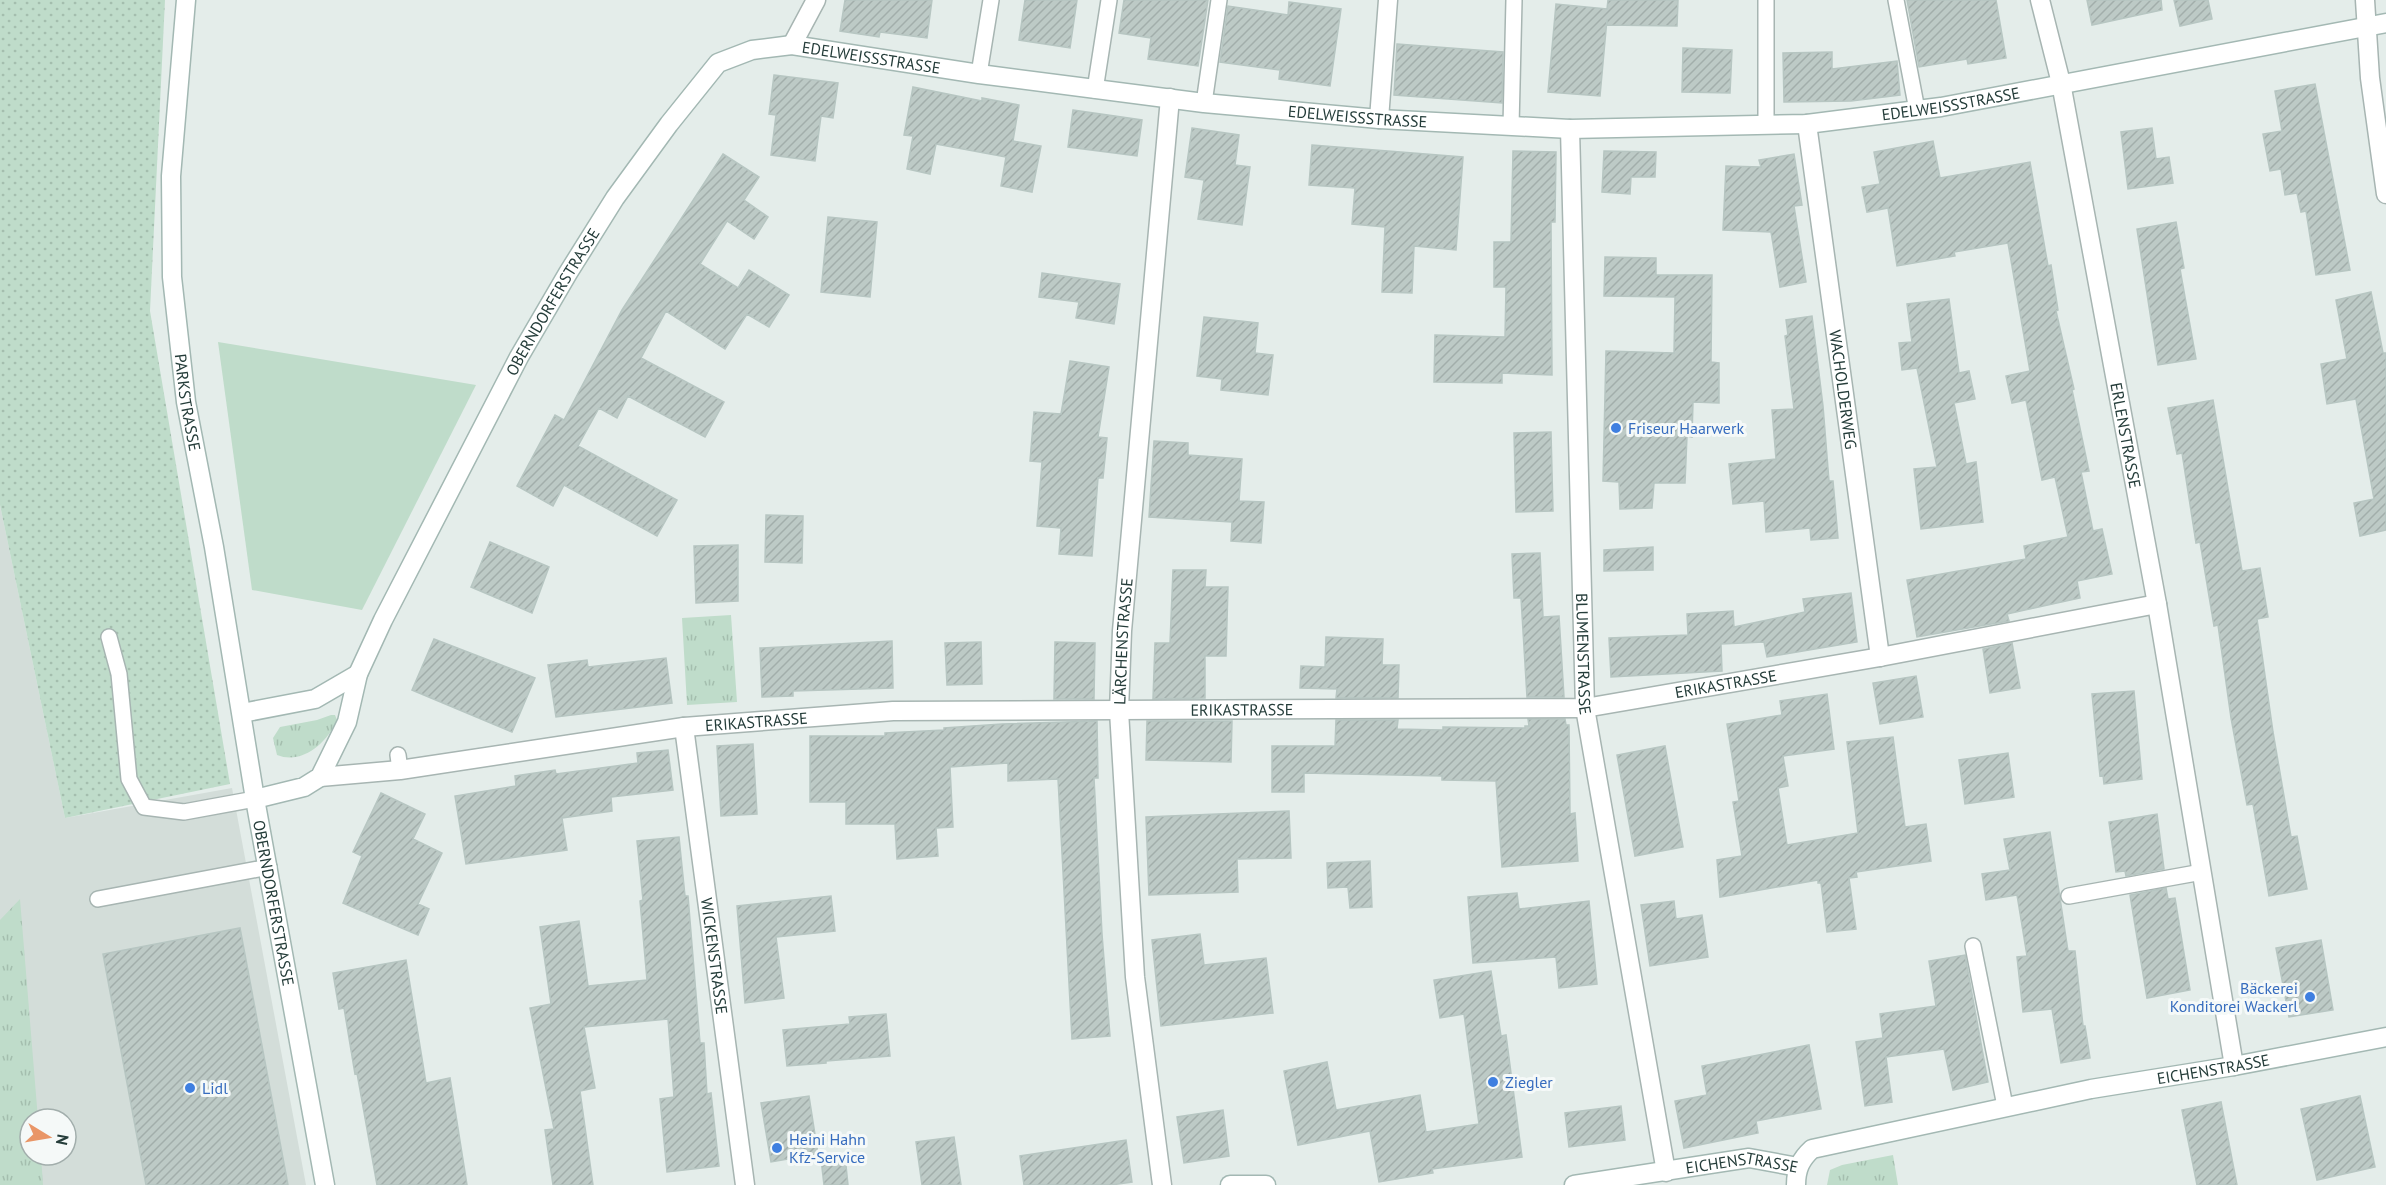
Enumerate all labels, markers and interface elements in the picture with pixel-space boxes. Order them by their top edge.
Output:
street label: EDELWEISSSTRASSE [801,37,942,78]
street label: EDELWEISSSTRASSE [1880,82,2021,124]
street label: EDELWEISSSTRASSE [1287,101,1428,132]
street label: OBERNDORFERSTRASSE [501,224,604,379]
street label: WACHOLDERWEG [1825,328,1861,451]
street label: PARKSTRASSE [171,353,205,453]
street label: ERLENSTRASSE [2106,381,2145,490]
place label: Friseur Haarwerk [1628,418,1744,438]
marker: Friseur Haarwerk [1609,421,1623,435]
street label: LÄRCHENSTRASSE [1109,577,1137,705]
street label: BLUMENSTRASSE [1572,593,1596,716]
street label: ERIKASTRASSE [1673,665,1778,702]
street label: ERIKASTRASSE [1190,699,1293,720]
street label: ERIKASTRASSE [704,708,808,735]
street label: OBERNDORFERSTRASSE [249,818,299,987]
street label: WICKENSTRASSE [697,896,732,1016]
place label: Bäckerei Konditorei Wackerl [2170,978,2298,1016]
marker: Bäckerei Konditorei Wackerl [2303,990,2317,1004]
street label: EICHENSTRASSE [2155,1049,2271,1088]
place label: Ziegler [1505,1072,1553,1092]
marker: Ziegler [1486,1075,1500,1089]
place label: Lidl [202,1078,228,1098]
marker: Lidl [183,1081,197,1095]
north arrow [18,1107,78,1167]
place label: Heini Hahn Kfz-Service [789,1129,866,1167]
text: N [52,1133,74,1147]
marker: Heini Hahn Kfz-Service [770,1141,784,1155]
street label: EICHENSTRASSE [1684,1148,1800,1178]

